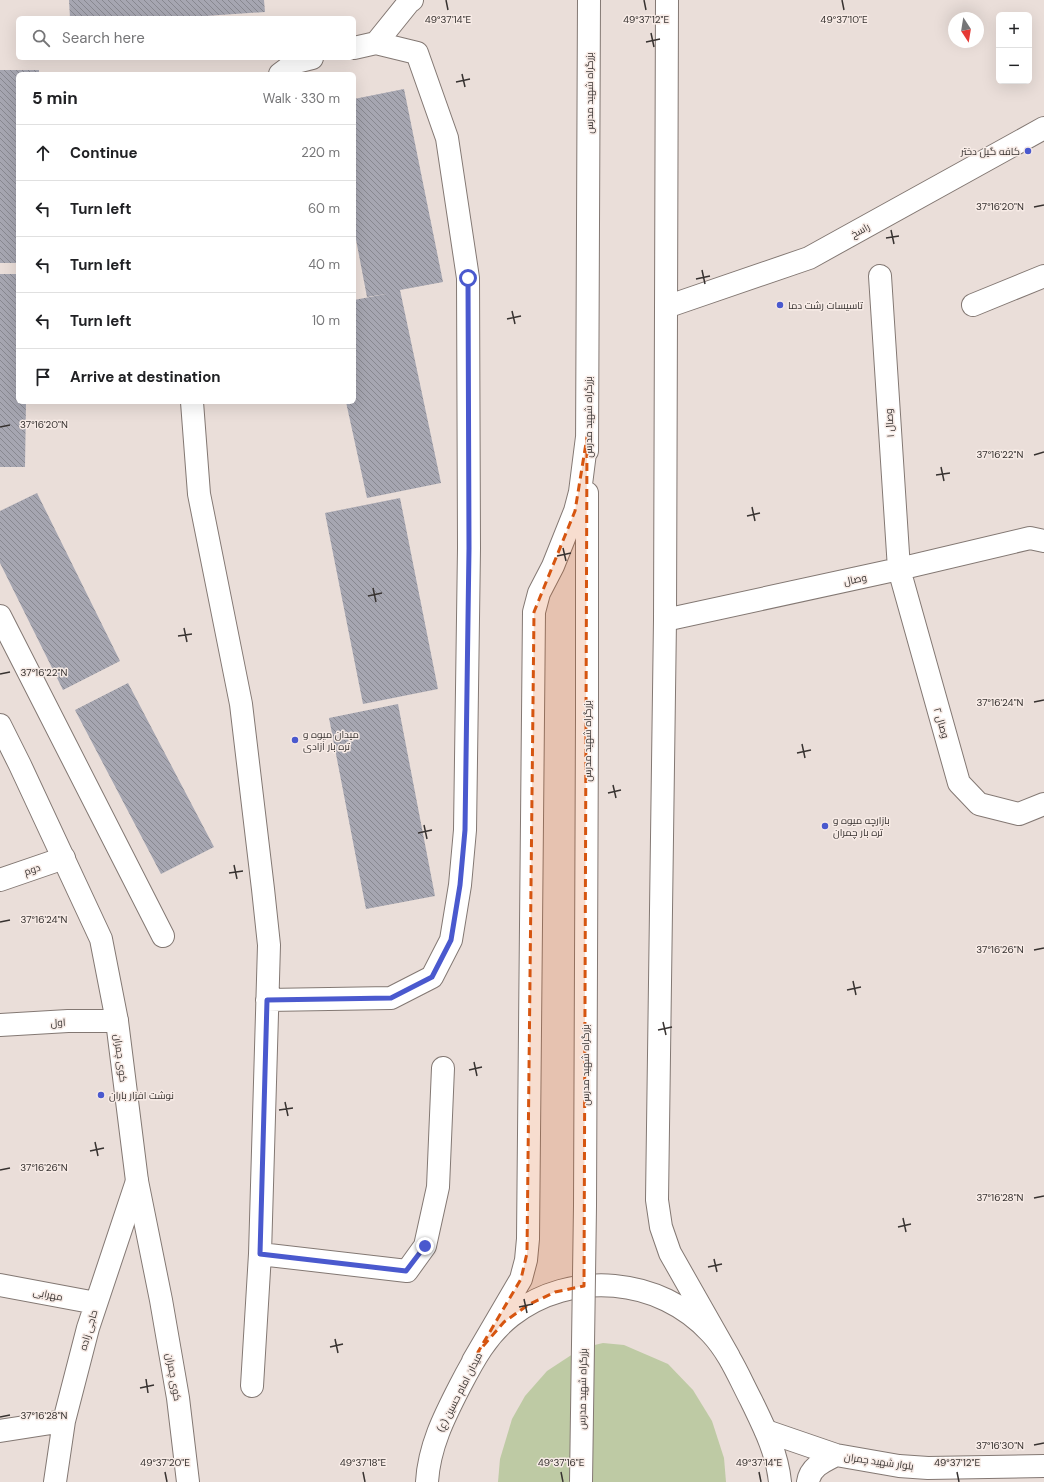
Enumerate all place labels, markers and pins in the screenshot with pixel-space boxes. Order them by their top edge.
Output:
place label: کافه گیل دختر [960,145,1020,158]
marker: کافه گیل دختر [1023,146,1033,156]
place label: تاسیسات رشت دما [788,299,863,312]
marker: تاسیسات رشت دما [775,300,785,310]
place label: میدان میوه و تره بار آزادی [303,728,359,753]
marker: میدان میوه و تره بار آزادی [290,735,300,745]
place label: بازارچه میوه و تره بار چمران [833,814,890,839]
marker: بازارچه میوه و تره بار چمران [820,821,830,831]
place label: نوشت افزار باران [109,1089,174,1102]
marker: نوشت افزار باران [96,1090,106,1100]

